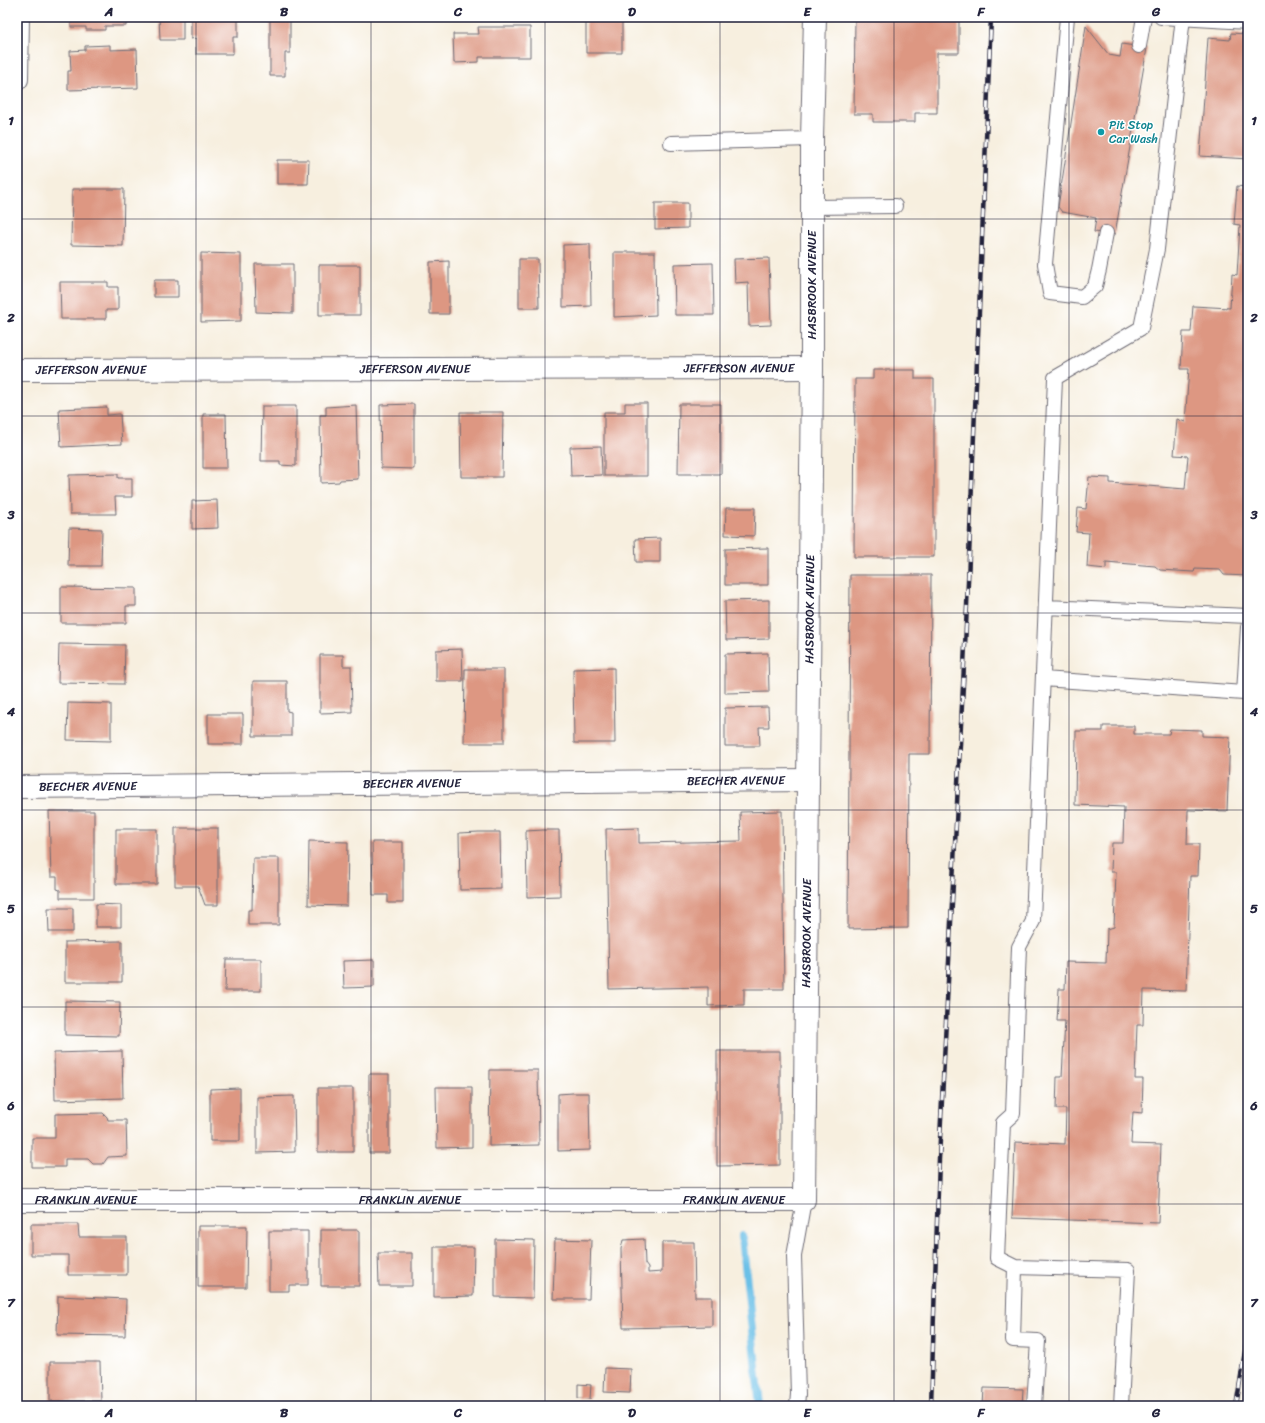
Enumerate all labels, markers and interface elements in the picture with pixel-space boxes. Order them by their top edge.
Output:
text: A [104,0,113,23]
text: B [280,0,289,23]
text: C [453,0,463,23]
text: D [628,0,636,23]
text: E [803,0,812,23]
text: F [976,0,985,23]
text: G [1151,0,1161,23]
text: 1 [8,109,14,132]
text: 1 [1251,109,1257,132]
place label: Pit Stop Car Wash [1109,114,1158,150]
marker: Pit Stop Car Wash [1096,127,1106,137]
street label: HASBROOK AVENUE [801,229,823,340]
text: 2 [6,306,15,329]
text: 2 [1249,306,1258,329]
street label: JEFFERSON AVENUE [683,357,796,379]
street label: JEFFERSON AVENUE [359,358,472,380]
street label: JEFFERSON AVENUE [35,359,148,381]
text: 3 [6,503,15,526]
text: 3 [1249,503,1258,526]
street label: HASBROOK AVENUE [798,553,821,664]
text: 4 [6,700,16,723]
text: 4 [1249,700,1259,723]
street label: BEECHER AVENUE [687,769,786,792]
street label: BEECHER AVENUE [363,772,462,795]
street label: BEECHER AVENUE [39,775,138,798]
street label: HASBROOK AVENUE [795,877,818,988]
text: 5 [7,897,15,920]
text: 5 [1250,897,1258,920]
text: 6 [6,1094,15,1117]
text: 6 [1249,1094,1258,1117]
street label: FRANKLIN AVENUE [35,1189,138,1211]
street label: FRANKLIN AVENUE [359,1189,462,1211]
street label: FRANKLIN AVENUE [683,1189,786,1211]
text: 7 [7,1291,16,1314]
text: 7 [1250,1291,1259,1314]
text: A [104,1401,113,1423]
text: B [280,1401,289,1423]
text: C [453,1401,463,1423]
text: D [628,1401,636,1423]
text: E [803,1401,812,1423]
text: F [976,1401,985,1423]
text: G [1151,1401,1161,1423]

